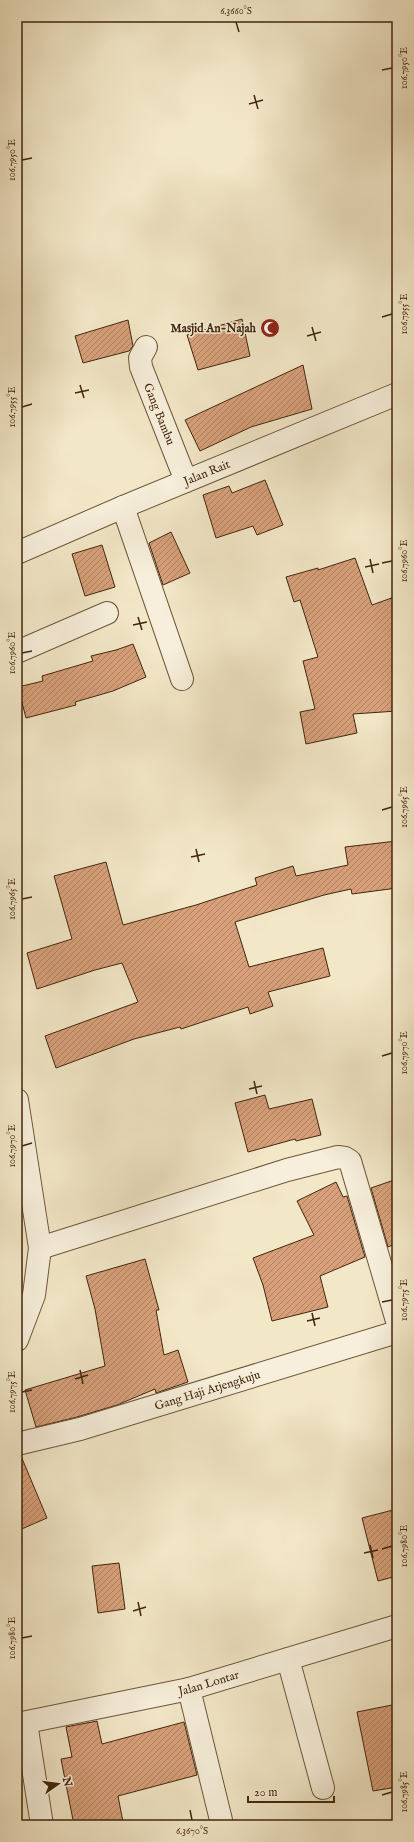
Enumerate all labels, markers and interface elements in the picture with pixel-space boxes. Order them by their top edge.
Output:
text: 6.3660°S [220,5,252,18]
text: 106.7950°E [398,47,411,89]
text: 106.7950°E [6,139,19,181]
text: 106.7955°E [398,294,411,334]
mosque icon: Masjid An-Najah [259,317,281,339]
place label: Masjid An-Najah [171,321,257,337]
street label: Gang Bambu [141,381,178,447]
text: 106.7955°E [6,387,19,427]
street label: Jalan Rait [179,456,232,490]
text: 106.7960°E [398,540,411,582]
text: 106.7960°E [6,632,19,674]
text: 106.7965°E [398,786,411,828]
text: 106.7965°E [6,878,19,920]
text: 106.7970°E [398,1031,411,1075]
text: 106.7970°E [6,1124,19,1168]
text: 106.7975°E [398,1279,411,1321]
street label: Gang Haji Atjengkuju [153,1367,262,1413]
text: 106.7975°E [6,1371,19,1413]
text: 106.7980°E [398,1525,411,1567]
text: 106.7980°E [6,1617,19,1659]
street label: Jalan Lontar [175,1667,241,1700]
north arrow [38,1764,78,1804]
text: 106.7985°E [398,1771,411,1813]
text: N [59,1775,75,1789]
scale bar [248,1778,334,1804]
text: 20 m [254,1785,277,1800]
text: 6.3670°S [176,1825,208,1838]

